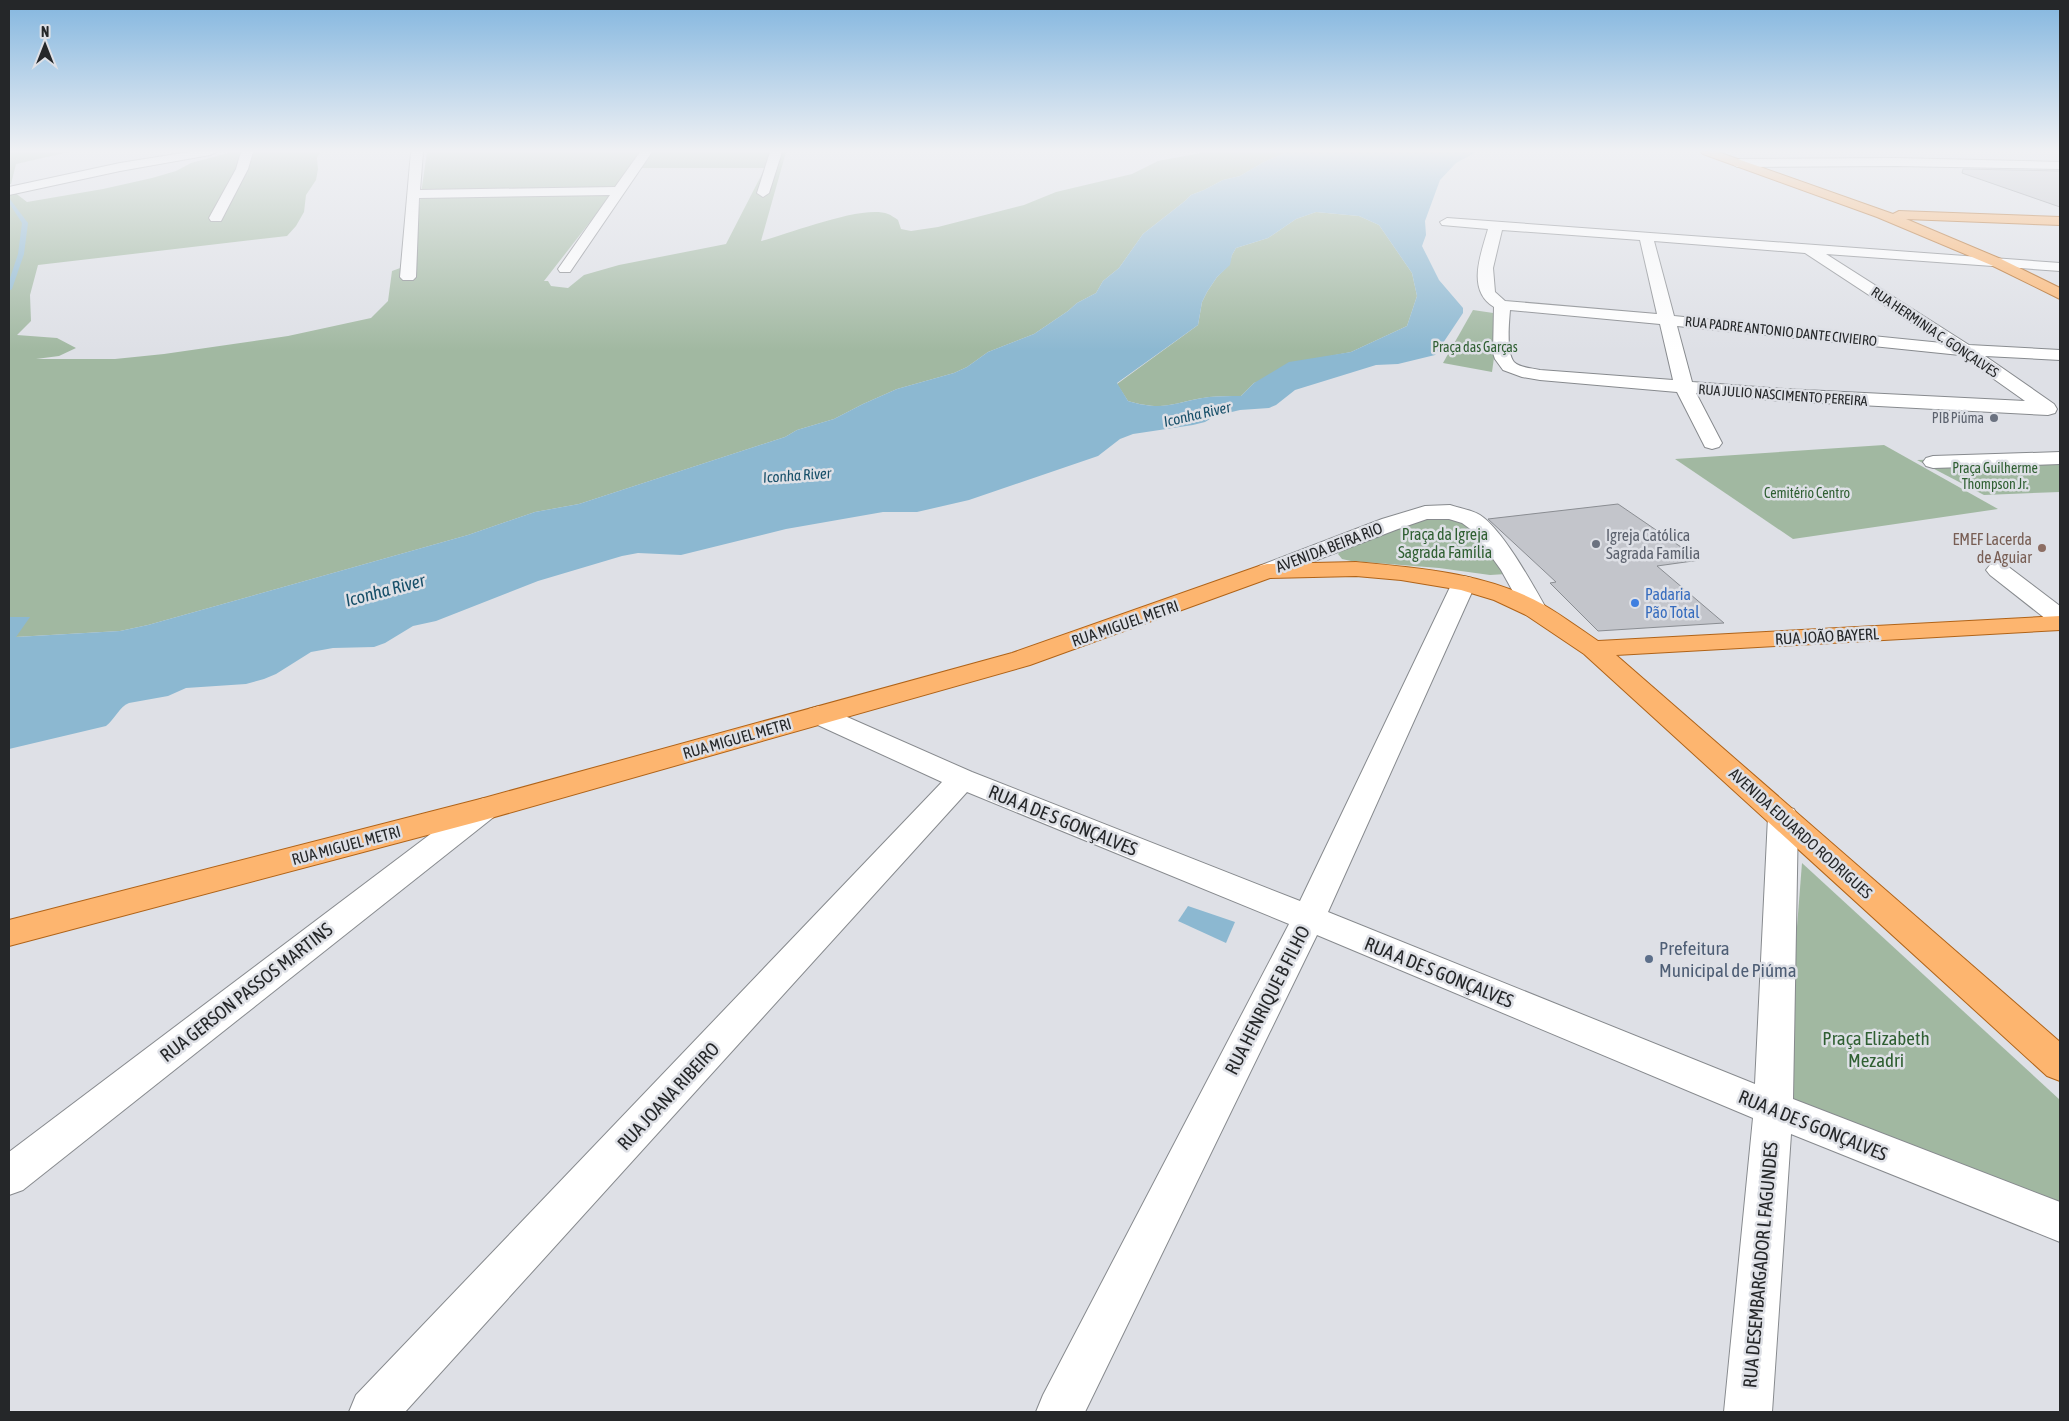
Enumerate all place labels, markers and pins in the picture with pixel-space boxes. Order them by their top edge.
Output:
place label: PIB Piúma [1932,410,1984,426]
marker: PIB Piúma [1988,412,2000,424]
place label: Igreja Católica Sagrada Família [1606,526,1700,563]
place label: EMEF Lacerda de Aguiar [1952,530,2032,567]
marker: Igreja Católica Sagrada Família [1590,538,1602,550]
marker: EMEF Lacerda de Aguiar [2036,542,2048,554]
place label: Padaria Pão Total [1645,585,1700,621]
marker: Padaria Pão Total [1629,597,1641,609]
place label: Prefeitura Municipal de Piúma [1659,937,1797,981]
marker: Prefeitura Municipal de Piúma [1643,953,1655,965]

